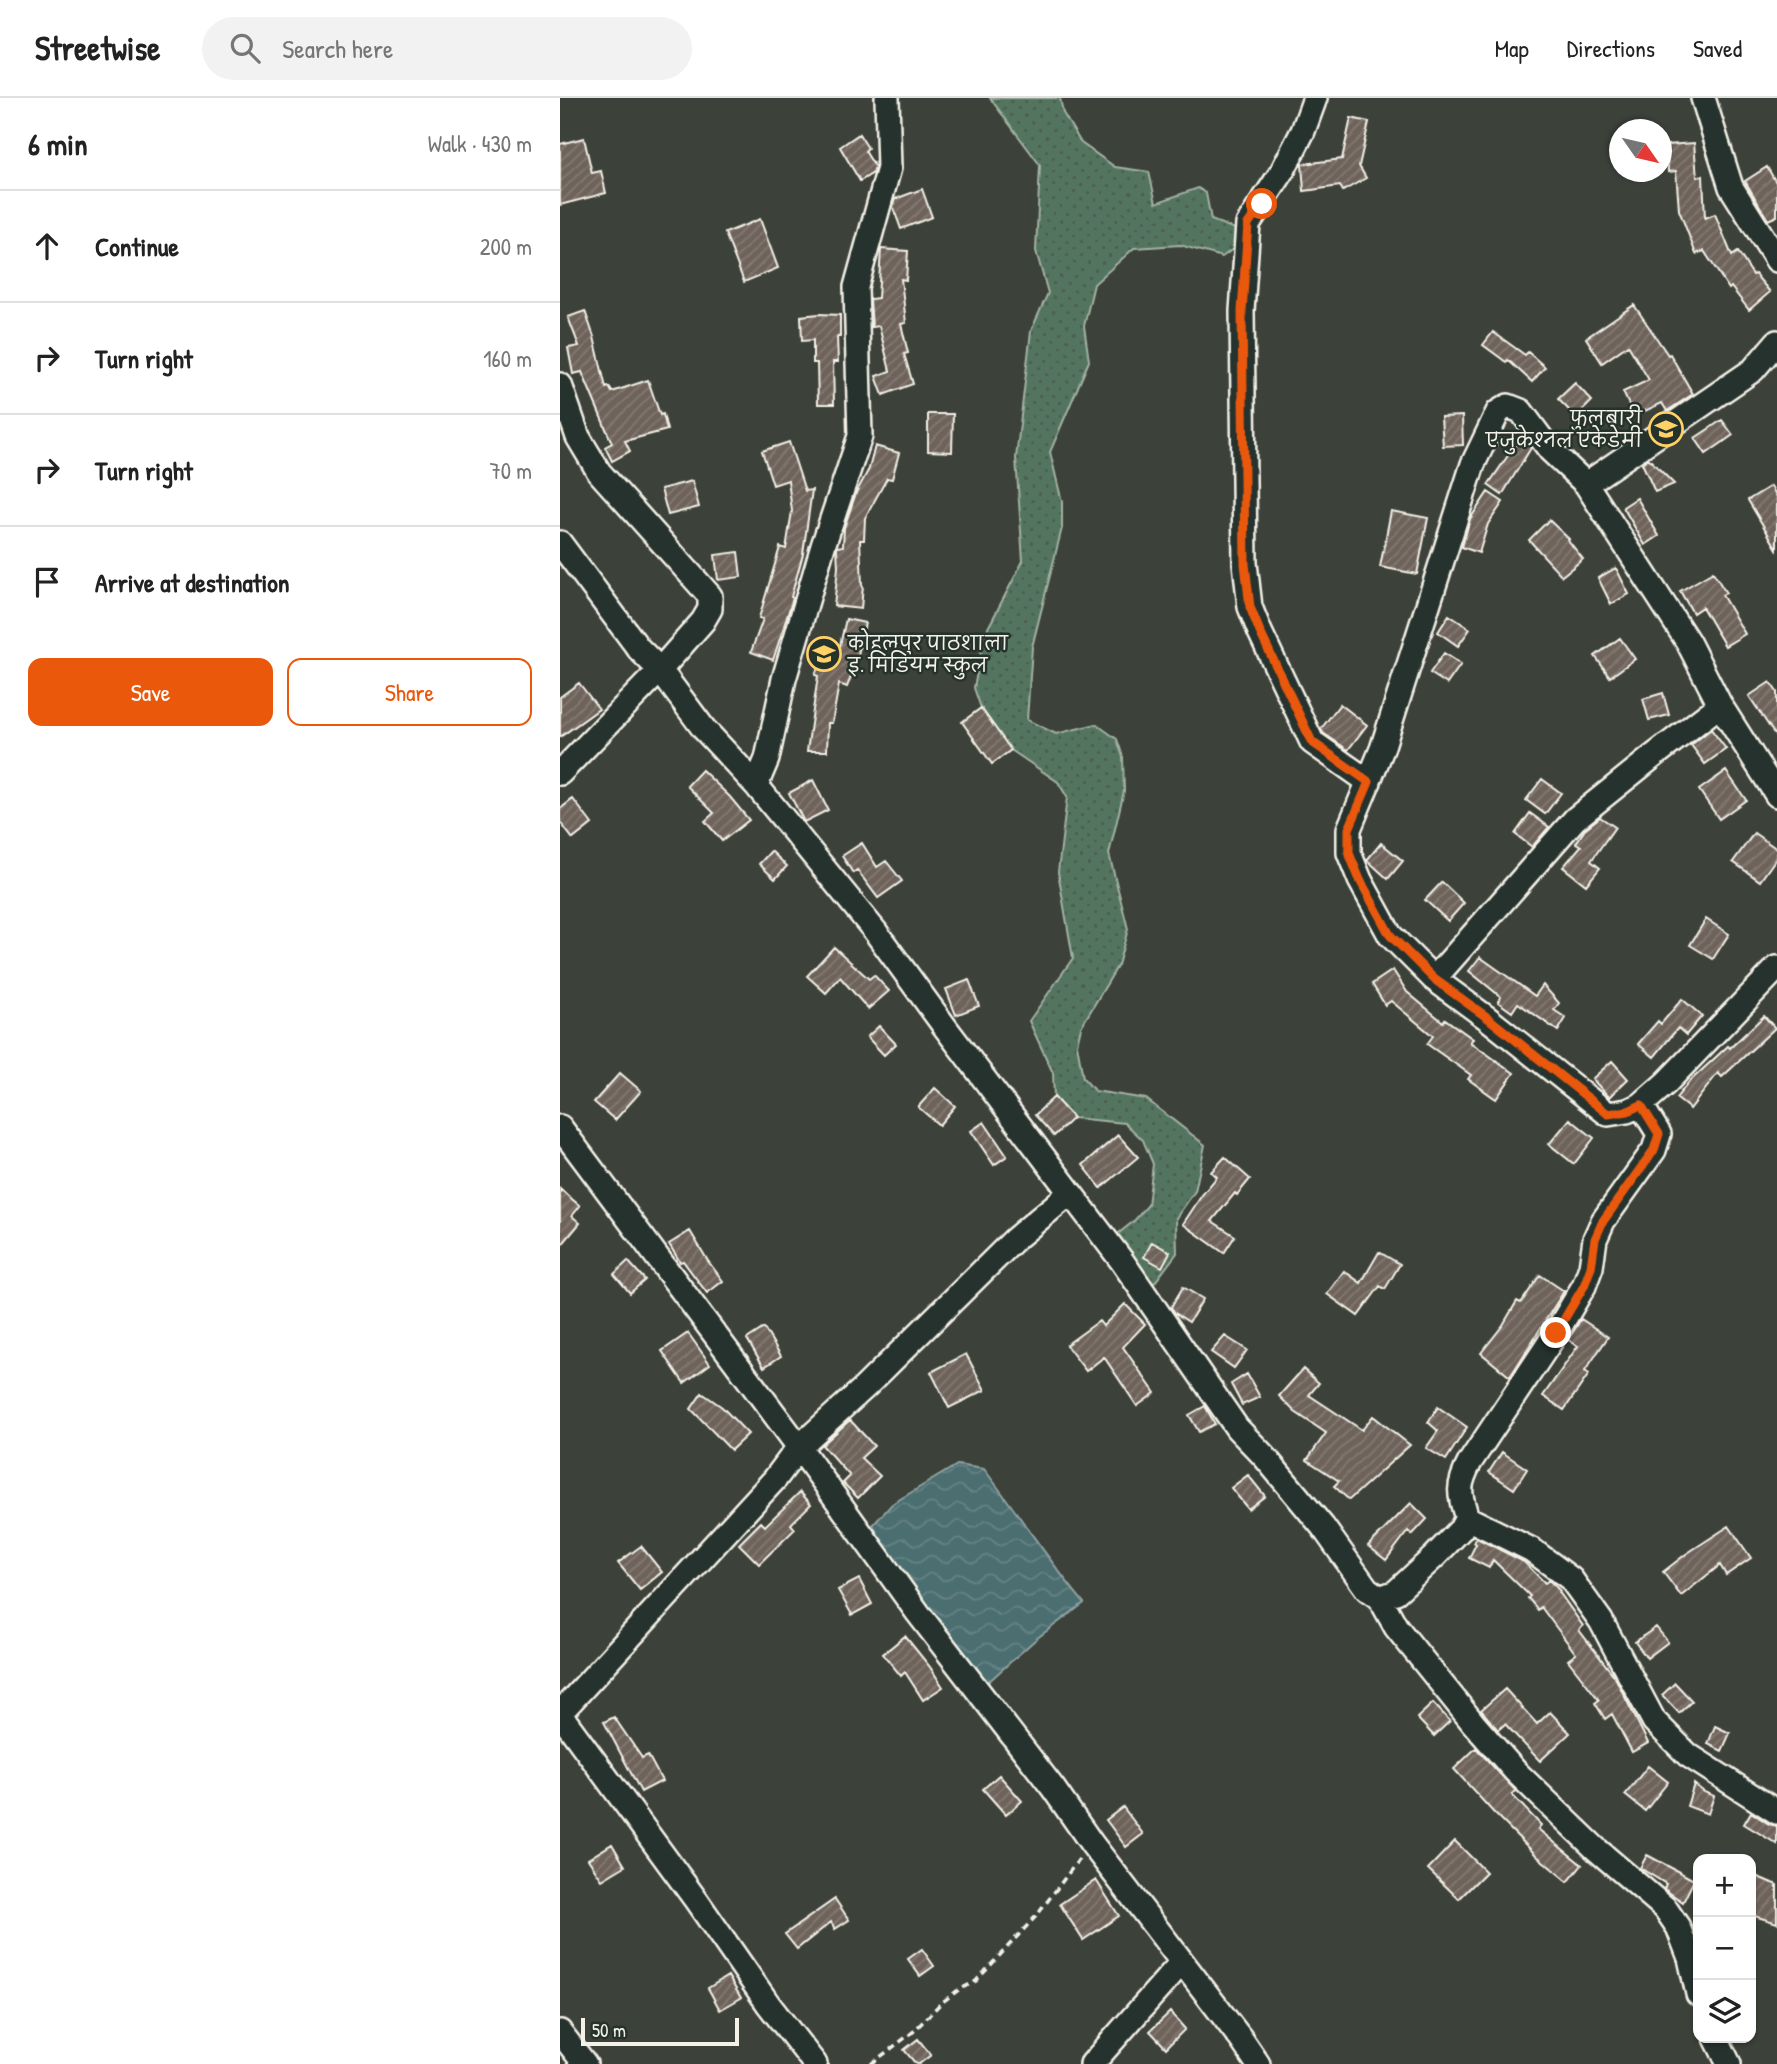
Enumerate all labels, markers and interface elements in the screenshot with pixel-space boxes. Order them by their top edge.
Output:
search box [202,17,692,80]
text: Streetwise [35,26,160,70]
icon: search [226,29,264,67]
text: Search here [282,31,393,66]
text: Map [1495,32,1529,64]
text: Directions [1567,32,1655,64]
text: Saved [1693,32,1742,64]
north arrow [1609,119,1672,182]
text: 6 min [28,124,88,164]
text: Walk · 430 m [428,128,532,159]
route start [1246,188,1277,219]
icon: ahead [28,227,66,265]
text: Continue [95,229,179,264]
text: 200 m [480,231,532,262]
icon: right [28,339,66,377]
text: Turn right [95,341,193,376]
text: 160 m [483,343,532,374]
place label: फुलबारी एजुकेश्नल एकेडेमी [1485,404,1643,455]
school or university icon: फुलबारी एजुकेश्नल एकेडेमी [1647,410,1685,448]
icon: right [28,451,66,489]
text: Turn right [95,453,193,488]
text: 70 m [489,455,532,486]
icon: arrive [28,563,66,601]
text: Arrive at destination [95,565,290,600]
place label: कोहलपुर पाठशाला इ. मिडियम स्कुल [847,628,1009,680]
school or university icon: कोहलपुर पाठशाला इ. मिडियम स्कुल [805,635,843,673]
button: Save [28,658,273,726]
button: Share [287,658,532,726]
route end [1540,1317,1571,1348]
map controls [1693,1854,1756,2043]
button: + [1693,1854,1756,1917]
button: − [1693,1917,1756,1980]
button: layers [1693,1980,1756,2043]
scale bar [581,2015,738,2047]
text: 50 m [592,2017,626,2043]

